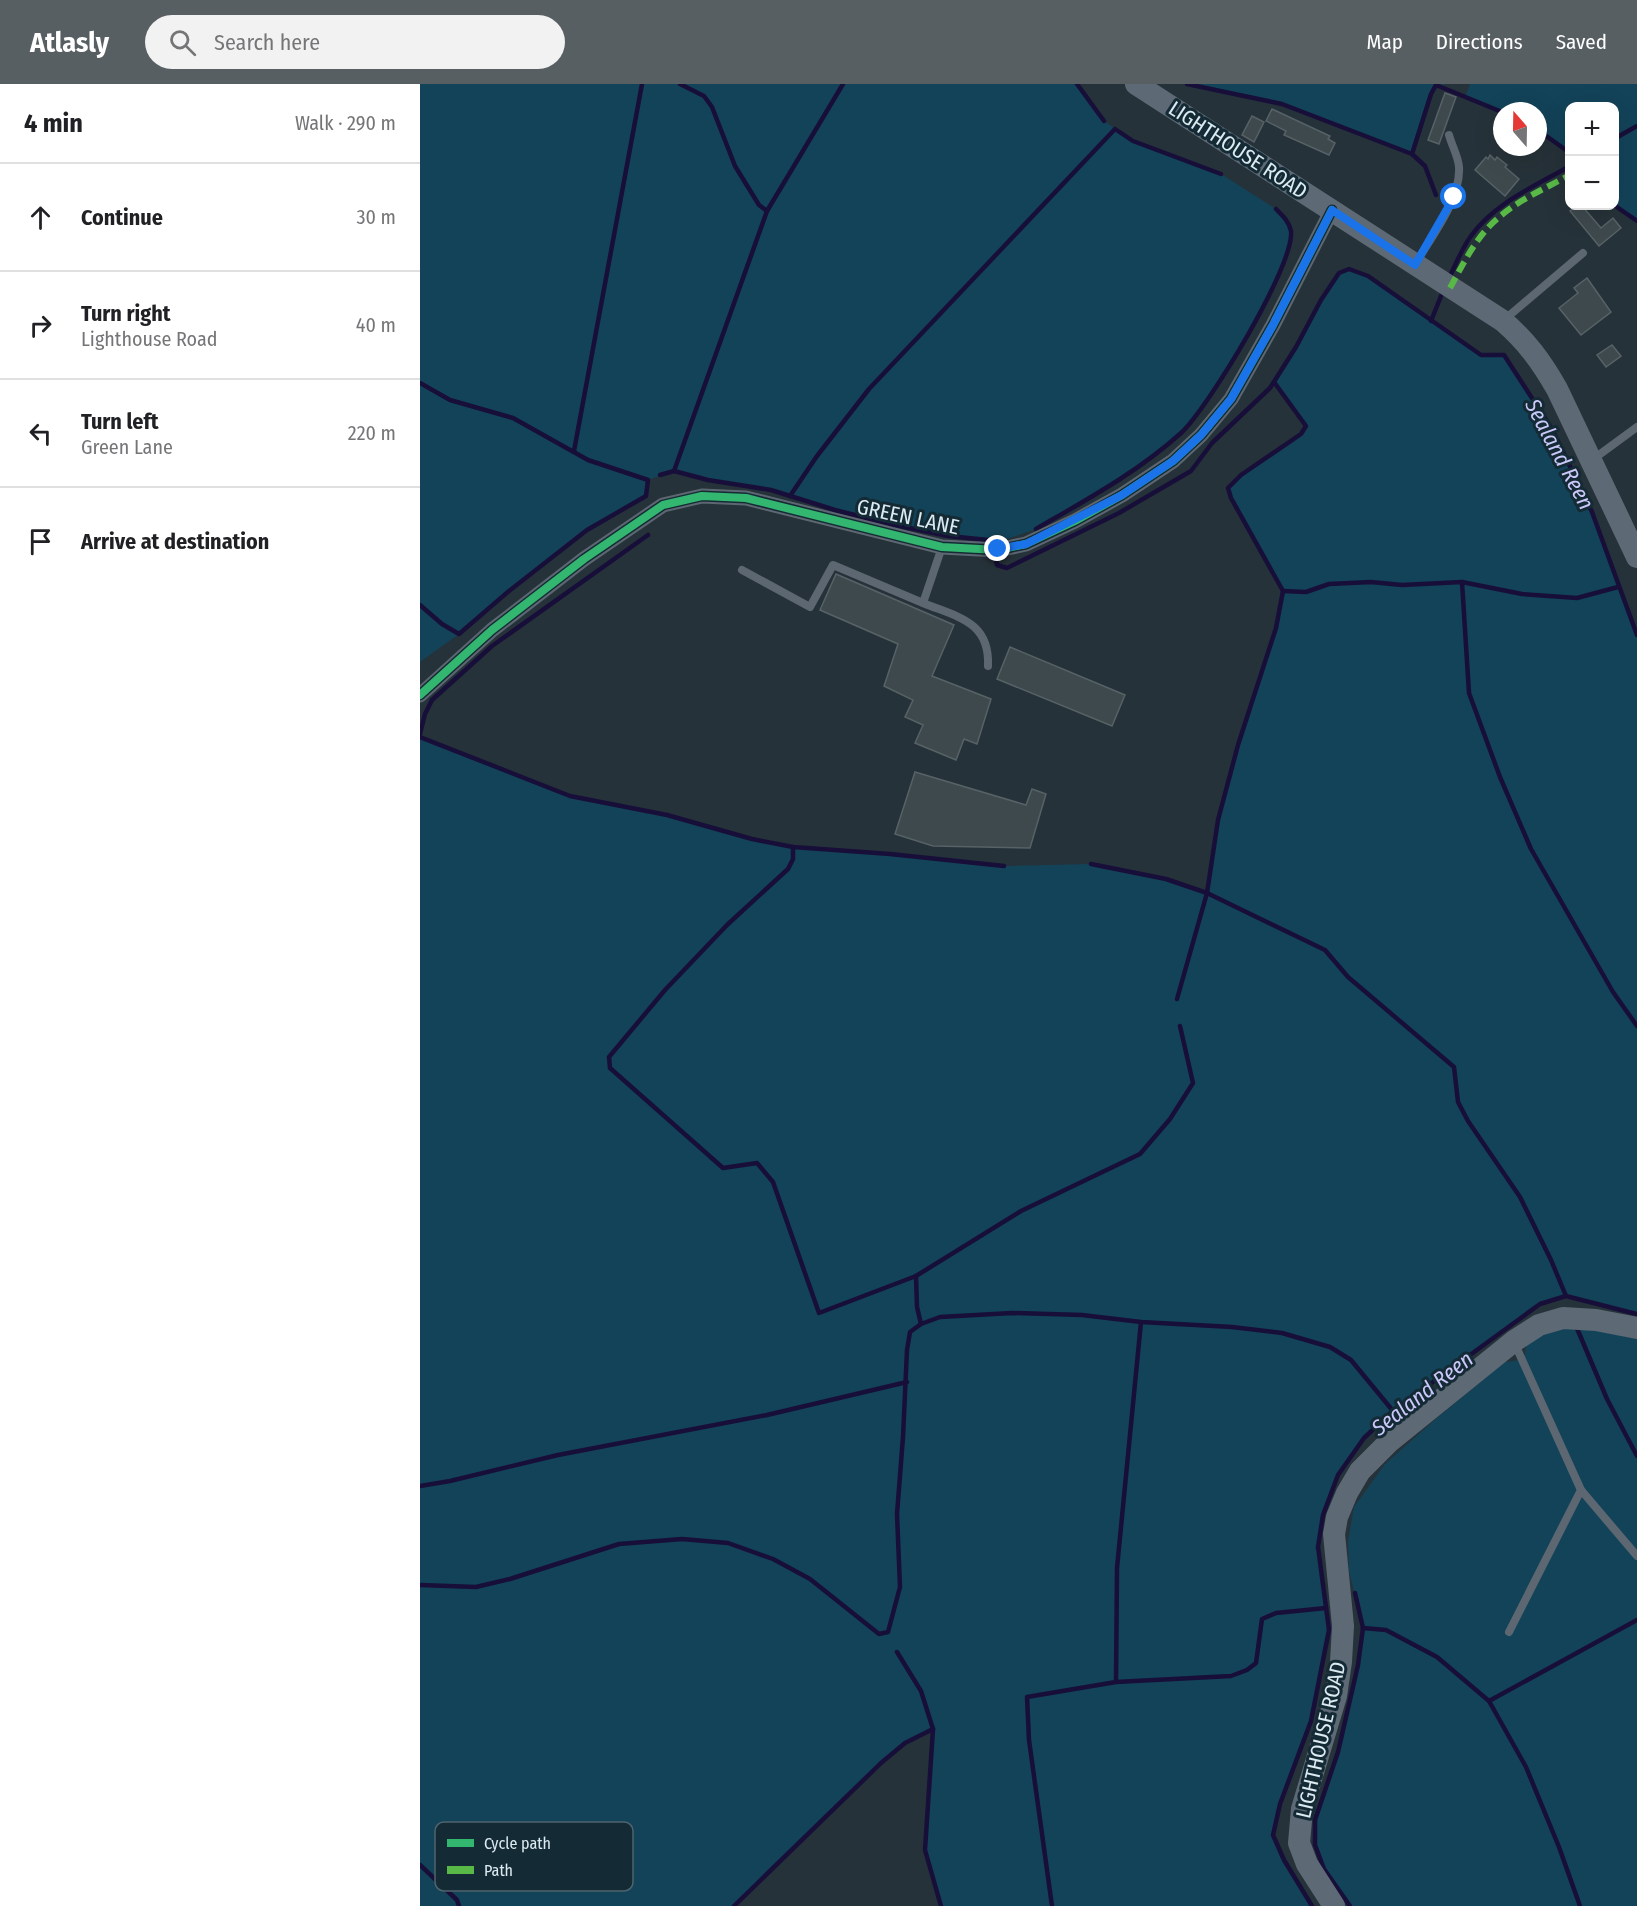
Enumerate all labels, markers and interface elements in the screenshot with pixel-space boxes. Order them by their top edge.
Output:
search box [145,15,565,69]
text: Atlasly [30,26,109,59]
icon: search [166,26,199,59]
text: Search here [214,29,320,56]
text: Map [1366,29,1403,55]
text: Directions [1436,29,1523,55]
text: Saved [1556,29,1607,55]
street label: LIGHTHOUSE ROAD [1164,96,1312,204]
north arrow [1493,102,1547,156]
map controls [1565,102,1619,210]
button: + [1565,102,1619,156]
text: 4 min [24,108,83,139]
text: Walk · 290 m [295,111,396,135]
button: − [1565,156,1619,210]
route start [1440,183,1466,209]
icon: ahead [24,201,57,234]
text: Continue [81,204,163,231]
text: 30 m [356,205,396,229]
text: Turn right [81,300,170,327]
icon: right [24,309,57,342]
text: 40 m [356,313,396,337]
text: Lighthouse Road [81,327,217,351]
water label: Sealand Reen [1519,393,1600,514]
text: Turn left [81,408,159,435]
icon: left [24,417,57,450]
text: 220 m [348,421,396,445]
text: Green Lane [81,435,173,459]
street label: GREEN LANE [855,493,962,541]
icon: arrive [24,525,57,558]
text: Arrive at destination [81,528,269,555]
route end [984,535,1010,561]
water label: Sealand Reen [1365,1345,1479,1442]
street label: LIGHTHOUSE ROAD [1290,1659,1352,1821]
legend [435,1822,633,1891]
text: Cycle path [484,1834,551,1853]
text: Path [484,1861,513,1880]

